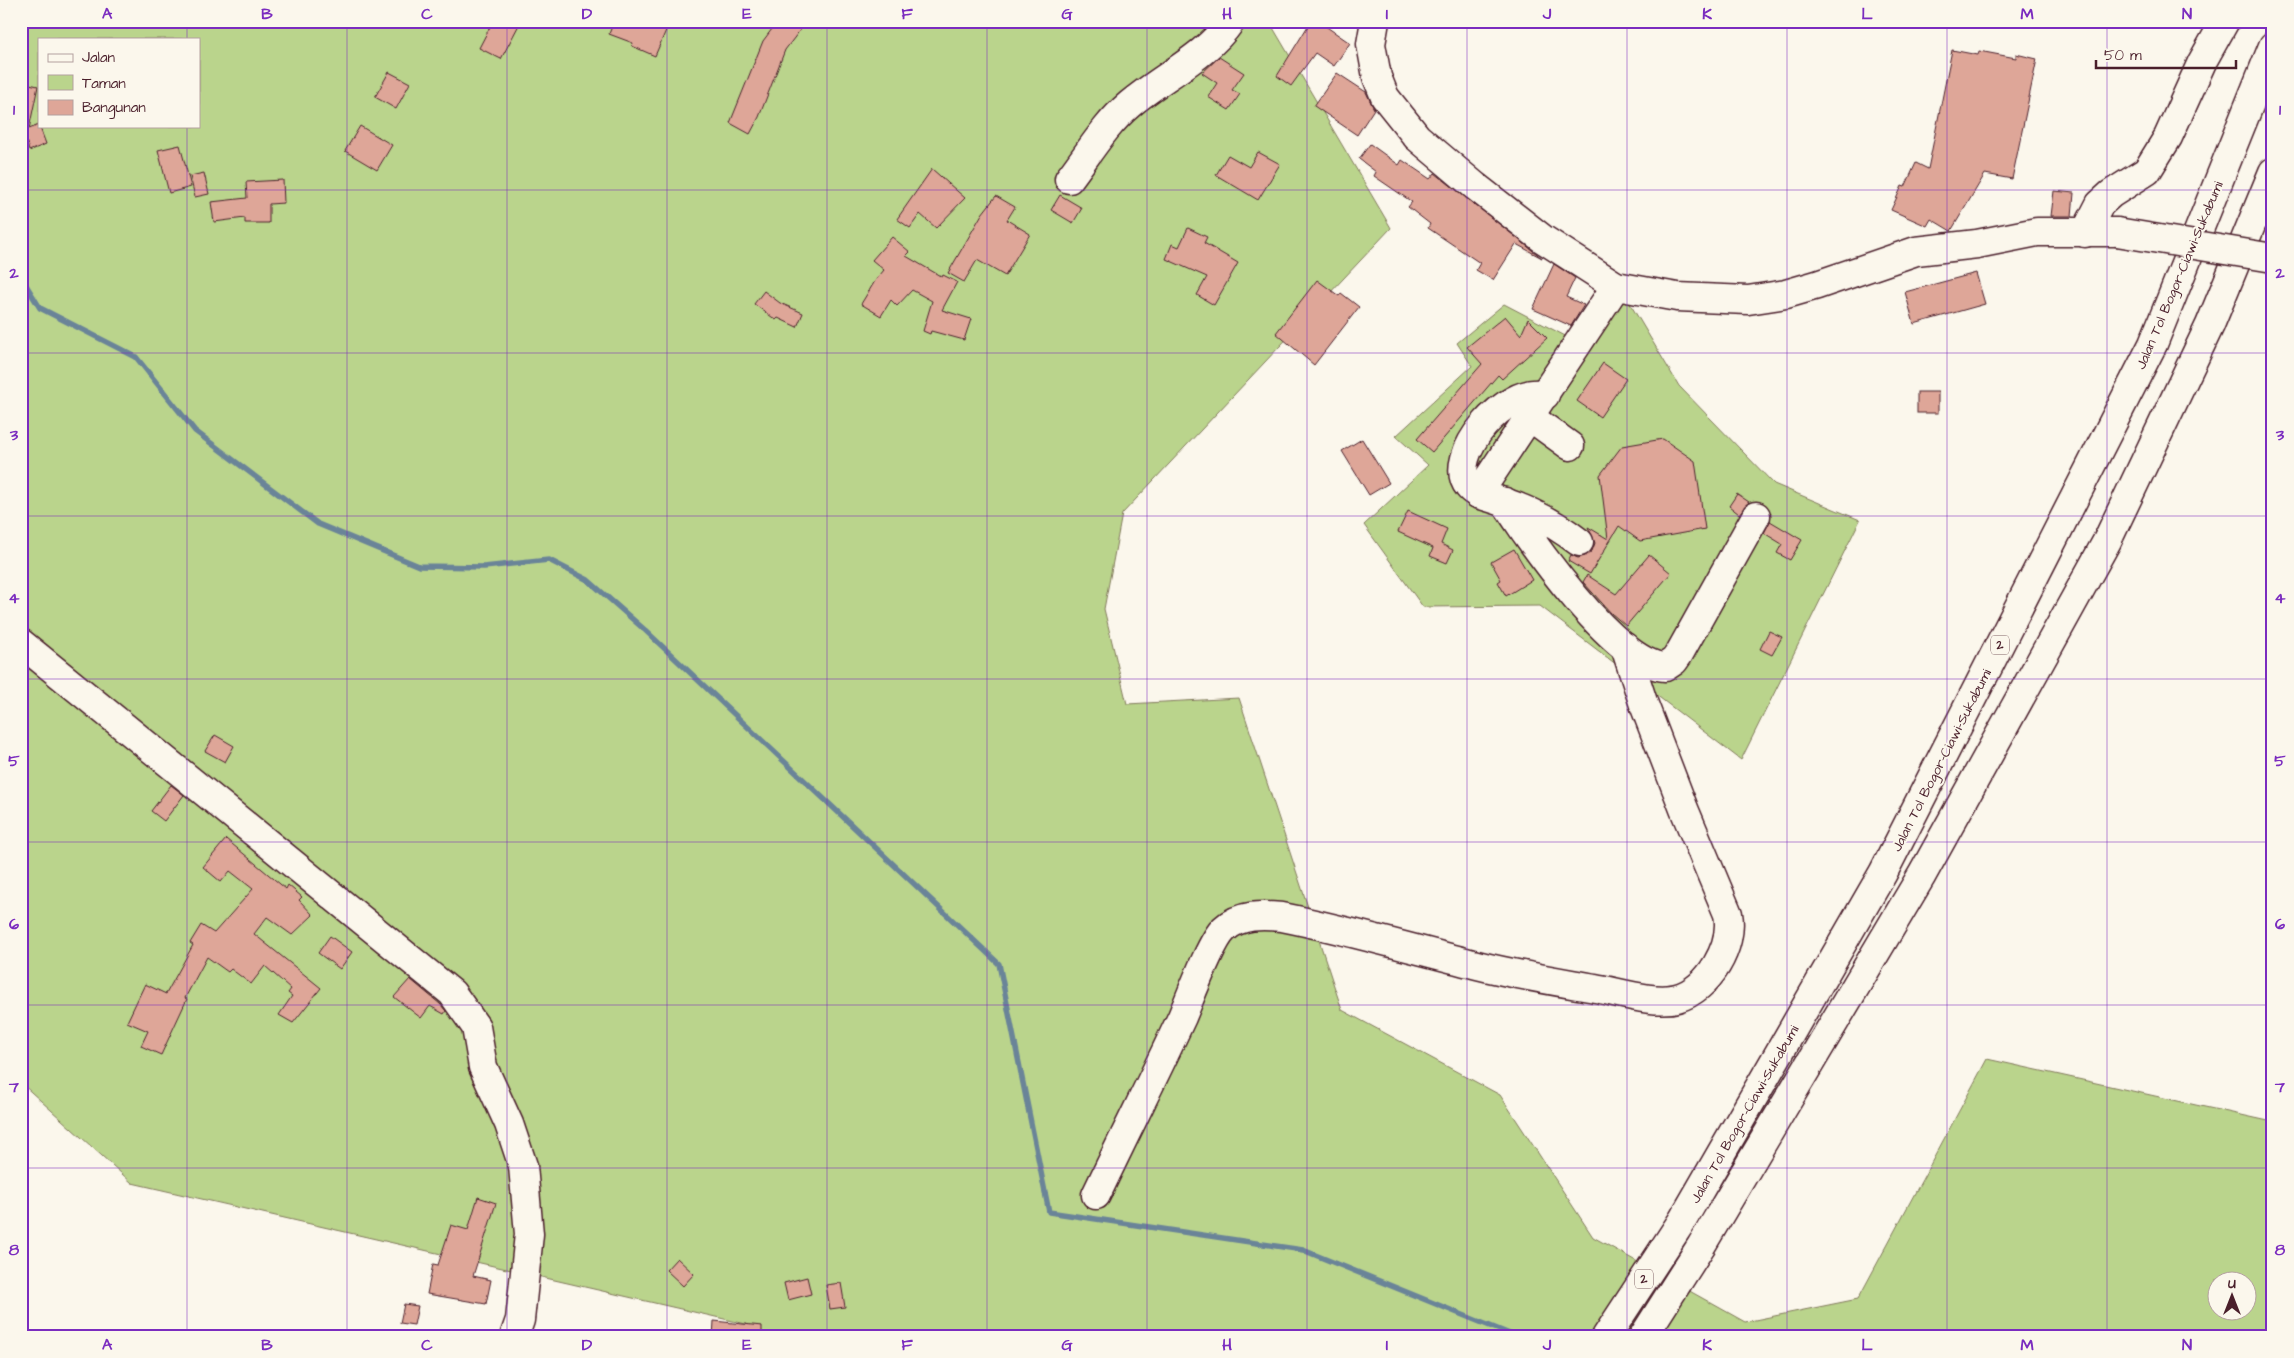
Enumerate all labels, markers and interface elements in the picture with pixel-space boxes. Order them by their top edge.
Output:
text: A [102,3,113,25]
text: B [261,3,273,25]
text: C [421,3,433,25]
text: D [582,3,593,25]
text: E [742,3,752,25]
text: F [901,3,913,25]
text: G [1061,3,1073,25]
text: H [1222,3,1232,25]
text: I [1386,3,1388,25]
text: J [1542,3,1552,25]
text: K [1702,3,1712,25]
text: L [1861,3,1873,25]
text: M [2020,3,2034,25]
text: N [2182,3,2192,25]
legend [38,38,200,128]
scale bar [2096,38,2236,70]
text: 50 m [2104,45,2142,66]
text: Jalan [82,47,116,68]
text: Taman [82,73,126,94]
text: Bangunan [82,97,146,119]
text: 1 [13,99,16,121]
text: 1 [2279,99,2282,121]
street label: Jalan Tol Bogor–Ciawi–Sukabumi [2131,178,2229,373]
text: 2 [8,262,19,284]
text: 2 [2274,262,2285,284]
text: 3 [9,424,19,446]
text: 3 [2275,424,2285,446]
text: 4 [9,587,20,609]
text: 4 [2275,587,2286,609]
road number: 2 [1991,636,2009,654]
street label: Jalan Tol Bogor–Ciawi–Sukabumi [1887,666,1997,855]
text: 5 [8,750,20,772]
text: 5 [2274,750,2286,772]
text: 6 [9,913,19,935]
text: 6 [2275,913,2285,935]
street label: Jalan Tol Bogor–Ciawi–Sukabumi [1686,1022,1804,1207]
text: 7 [8,1076,19,1098]
text: 7 [2274,1076,2285,1098]
text: 8 [9,1239,20,1261]
text: 8 [2275,1239,2286,1261]
road number: 2 [1635,1270,1653,1288]
north arrow [2206,1270,2256,1320]
text: U [2228,1274,2236,1294]
text: A [102,1334,113,1356]
text: B [261,1334,273,1356]
text: C [421,1334,433,1356]
text: D [582,1334,593,1356]
text: E [742,1334,752,1356]
text: F [901,1334,913,1356]
text: G [1061,1334,1073,1356]
text: H [1222,1334,1232,1356]
text: I [1386,1334,1388,1356]
text: J [1542,1334,1552,1356]
text: K [1702,1334,1712,1356]
text: L [1861,1334,1873,1356]
text: M [2020,1334,2034,1356]
text: N [2182,1334,2192,1356]

